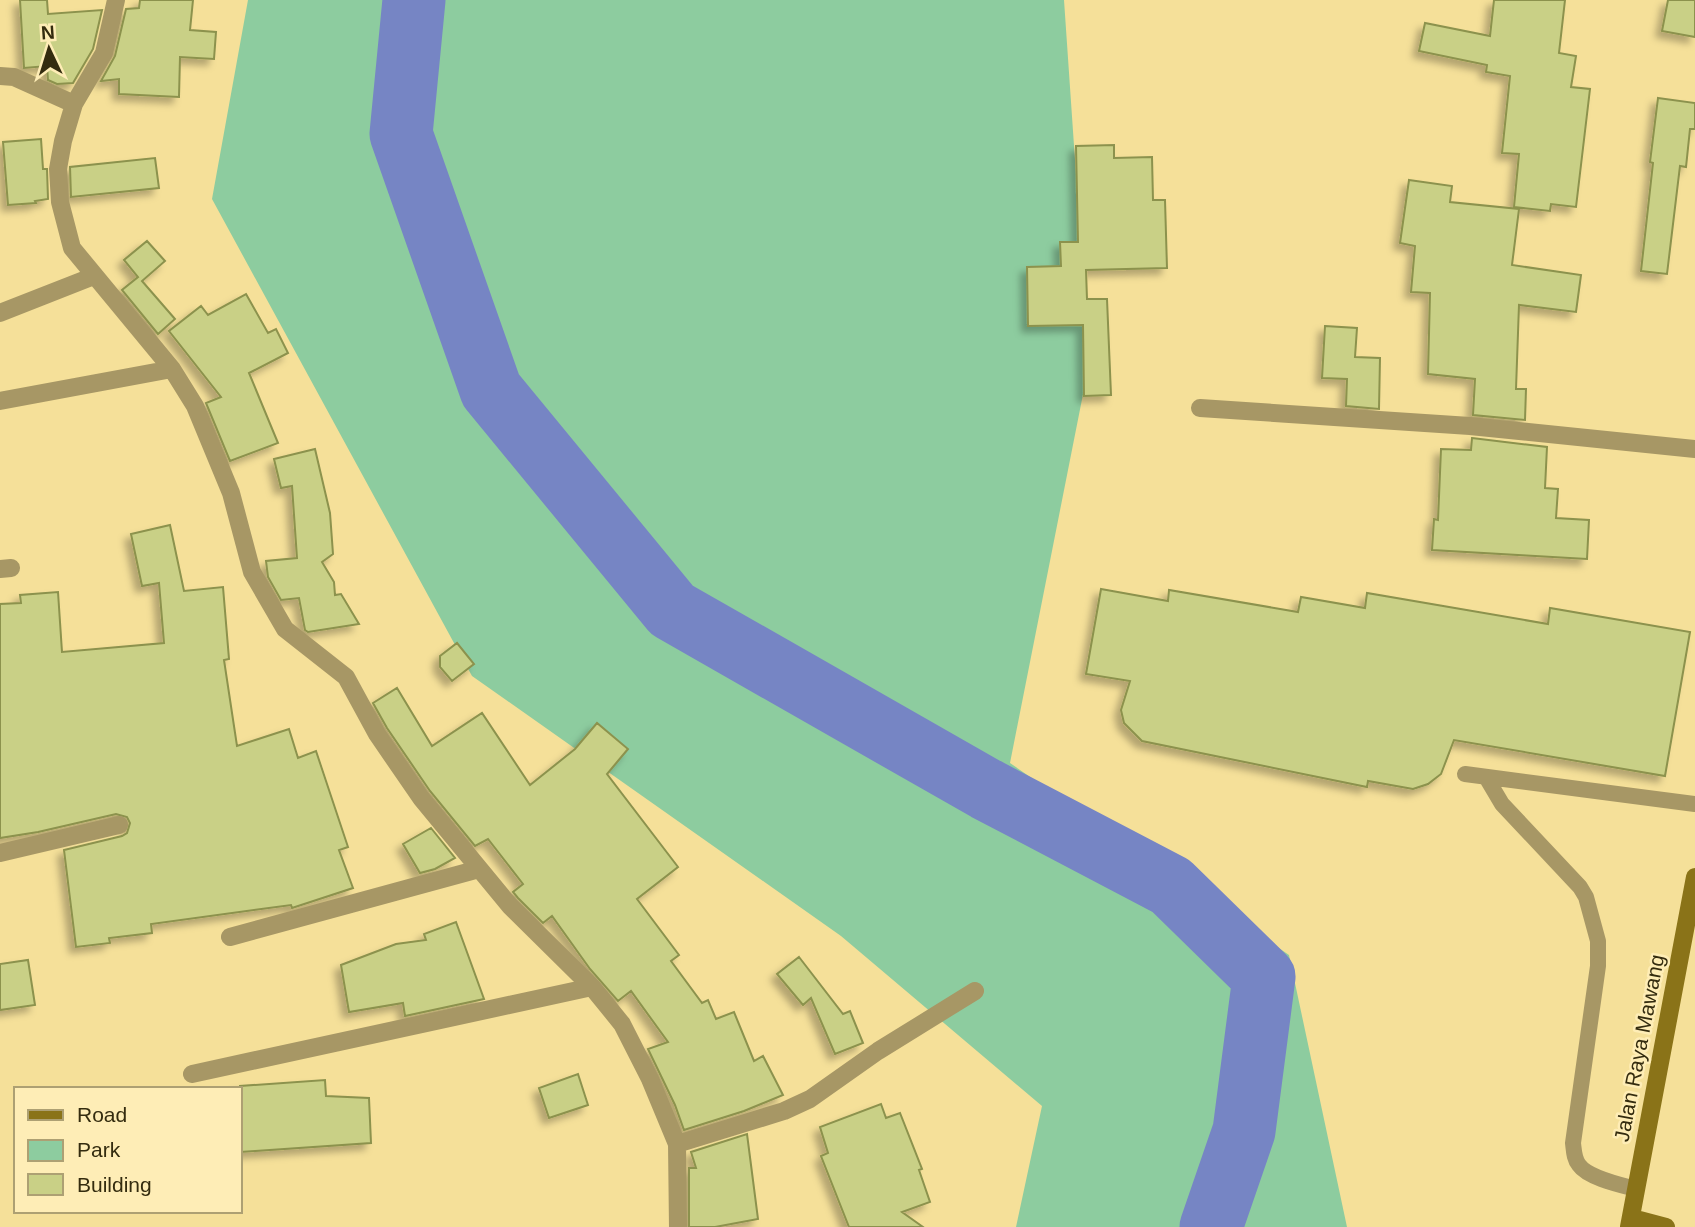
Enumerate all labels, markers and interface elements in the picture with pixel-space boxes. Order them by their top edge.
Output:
north arrow [14,14,84,84]
text: N [40,22,55,43]
street label: Jalan Raya Mawang [1610,952,1668,1144]
legend [14,1087,242,1213]
text: Road [77,1103,127,1126]
text: Park [77,1138,121,1161]
text: Building [77,1173,152,1196]

